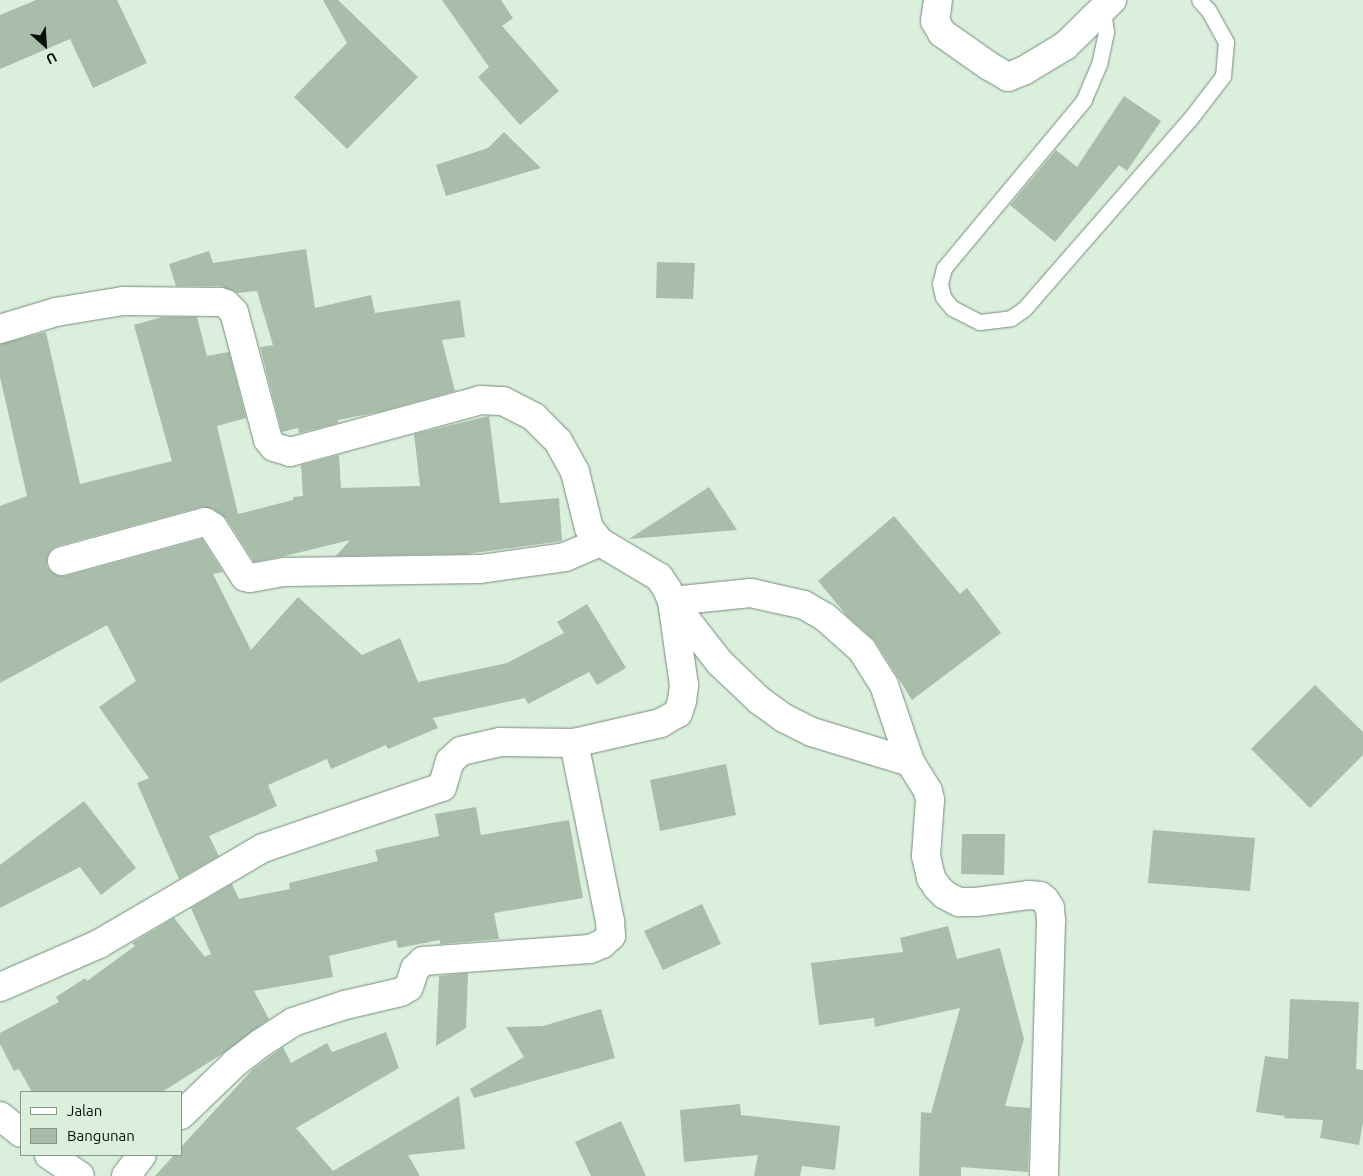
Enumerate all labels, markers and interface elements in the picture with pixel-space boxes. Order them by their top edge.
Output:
north arrow [20,20,70,70]
text: U [44,49,60,68]
legend [20,1091,182,1156]
text: Jalan [67,1102,102,1119]
text: Bangunan [67,1127,135,1144]

